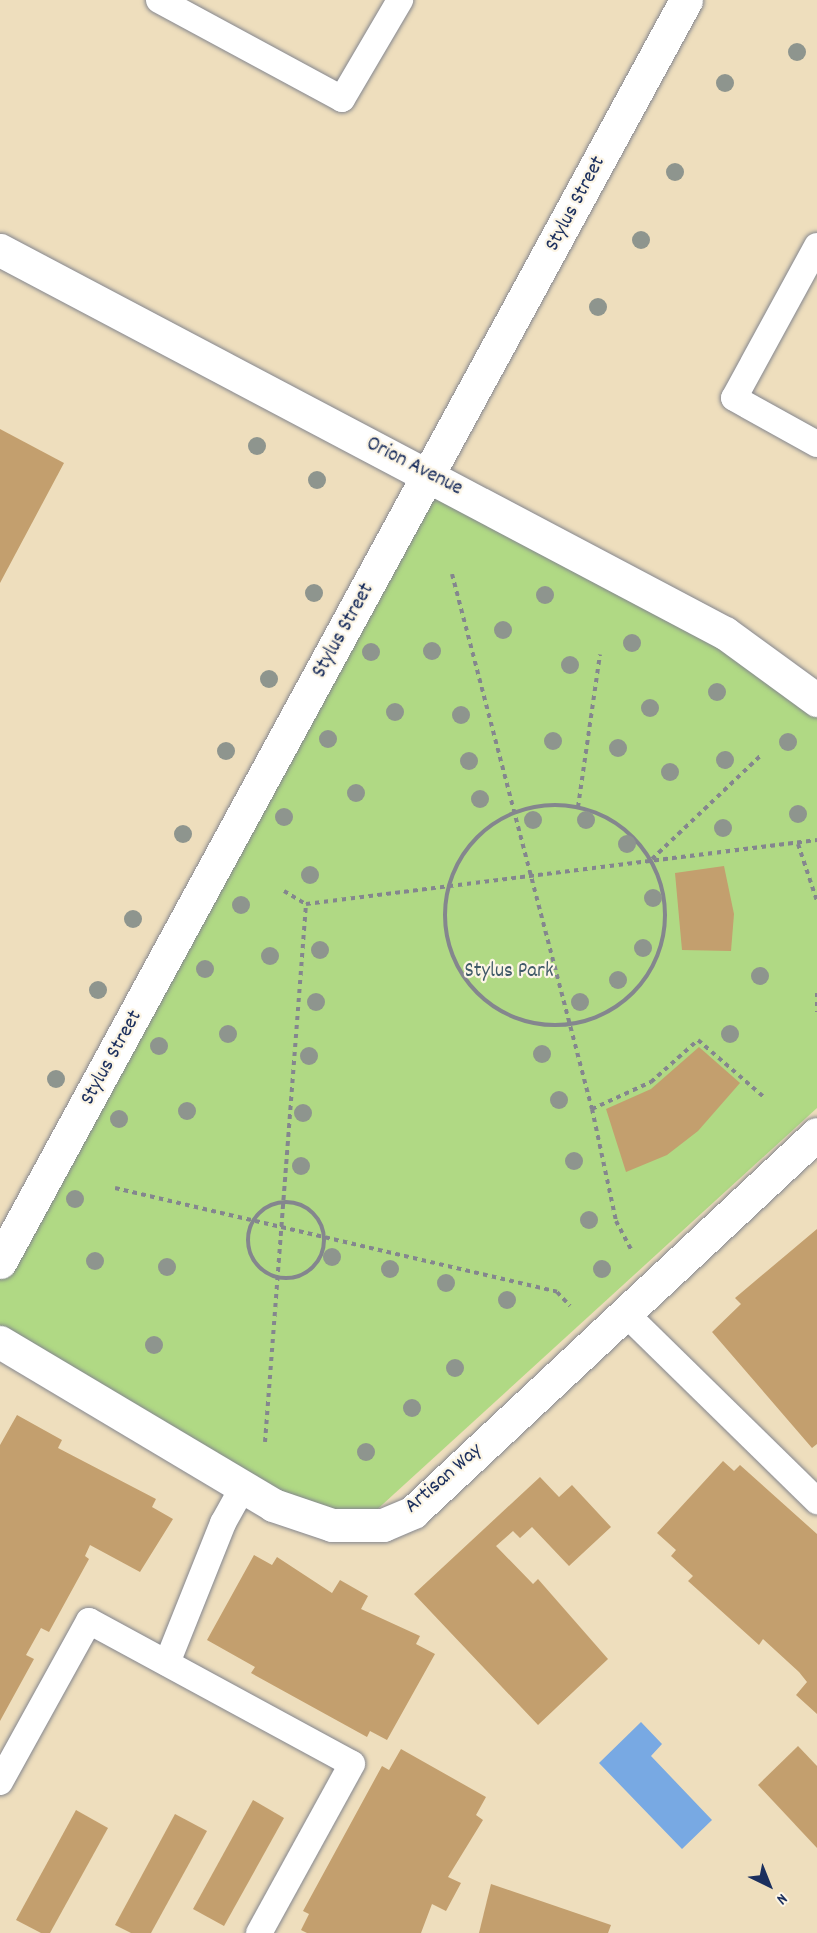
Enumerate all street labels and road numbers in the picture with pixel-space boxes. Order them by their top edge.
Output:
street label: Stylus Street [540,152,612,256]
street label: Orion Avenue [362,432,466,502]
street label: Stylus Street [308,579,380,683]
street label: Stylus Street [76,1006,148,1110]
street label: Artisan Way [400,1439,488,1519]

